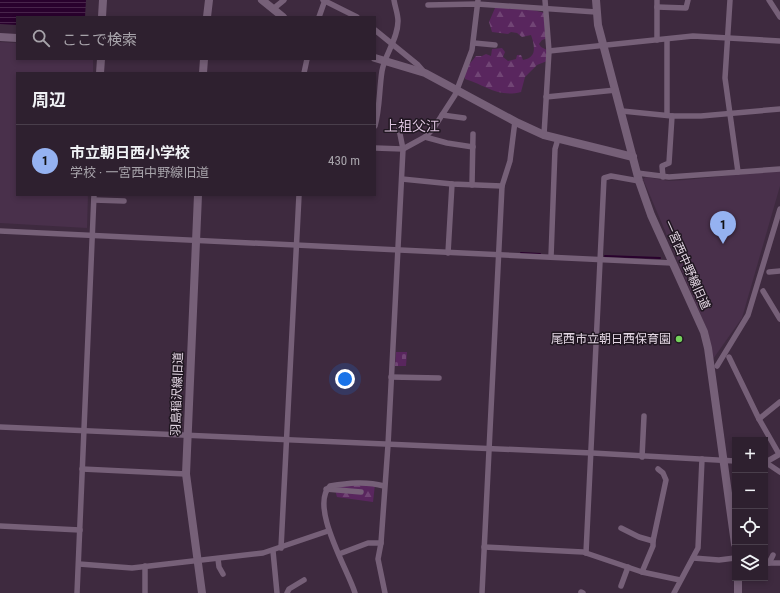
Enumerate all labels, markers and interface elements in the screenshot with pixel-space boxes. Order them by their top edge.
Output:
search box [16,16,376,60]
icon: search [30,27,52,49]
text: ここで検索 [62,31,137,49]
text: 周辺 [32,90,66,110]
district label: 上祖父江 [384,118,440,134]
text: 市立朝日西小学校 [70,144,190,162]
text: 1 [42,153,48,168]
text: 430 m [328,153,360,168]
text: 学校 · 一宮西中野線旧道 [70,165,209,180]
pin: 1 [710,211,736,244]
street label: 一宮西中野線旧道 [661,218,713,312]
place label: 尾西市立朝日西保育園 [551,332,671,346]
marker: 尾西市立朝日西保育園 [674,334,684,344]
street label: 羽島稲沢線旧道 [169,352,185,436]
your location [335,369,355,389]
map controls [732,437,768,581]
button: + [732,437,768,473]
button: − [732,473,768,509]
button: locate [732,509,768,545]
button: layers [732,545,768,581]

